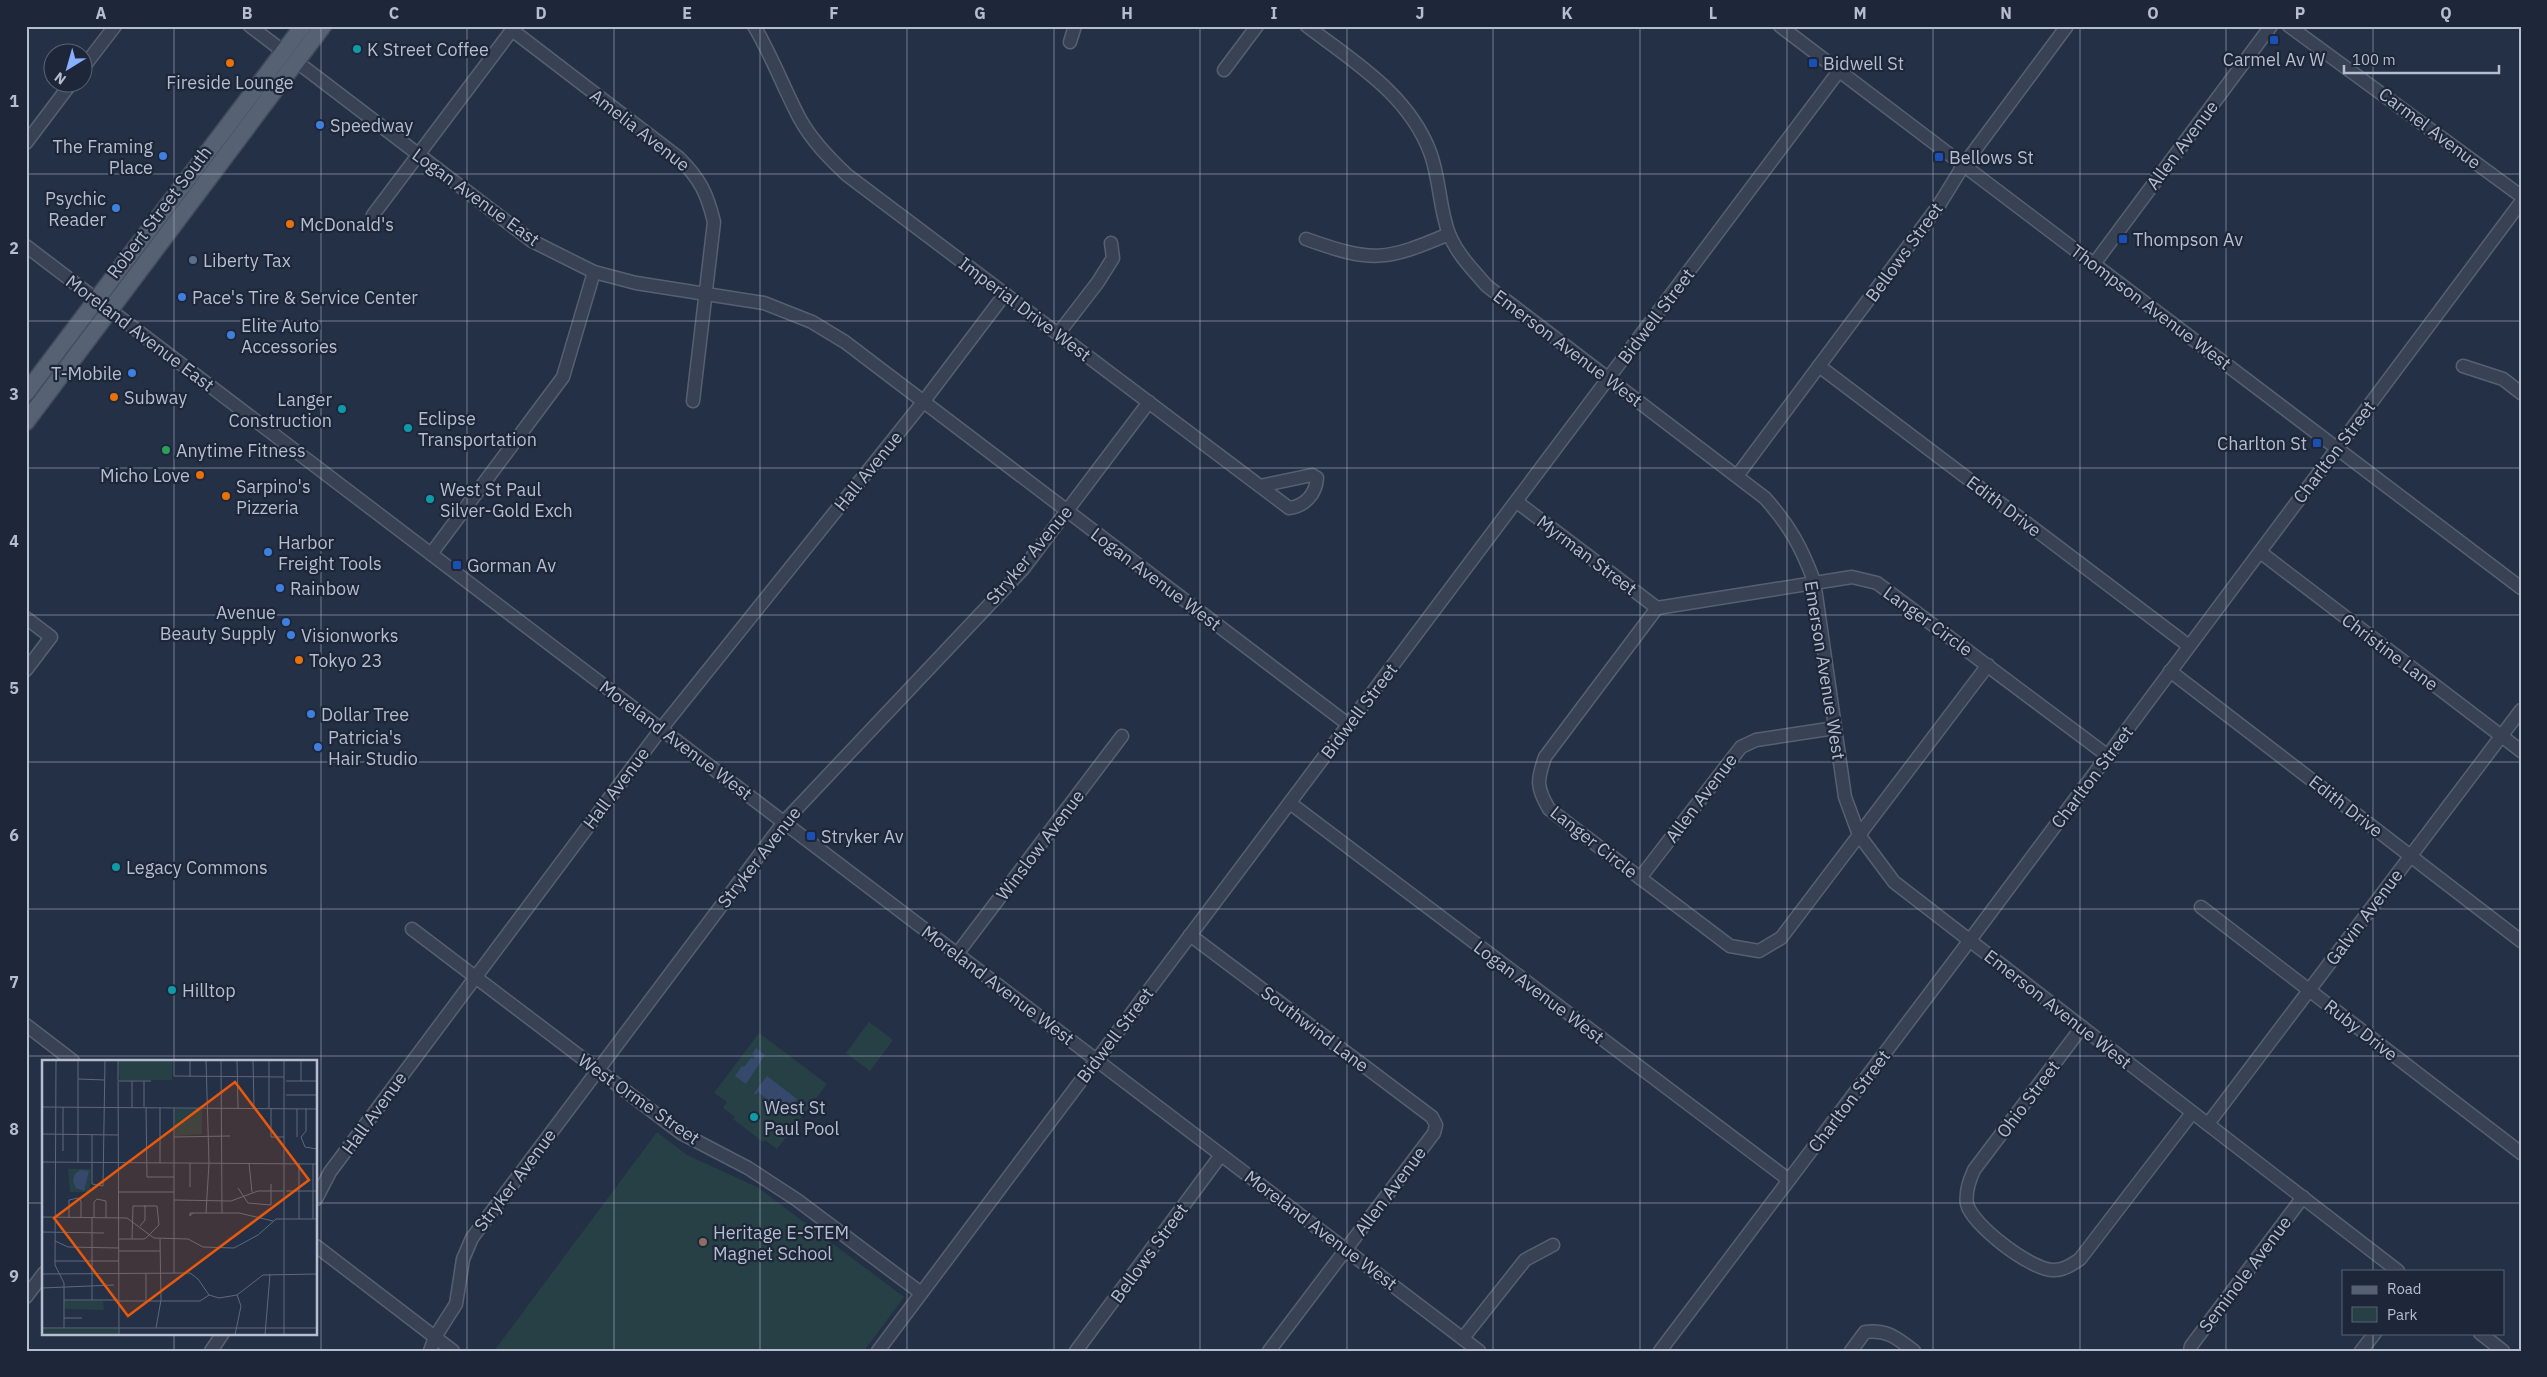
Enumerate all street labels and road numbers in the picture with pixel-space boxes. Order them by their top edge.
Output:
street label: Carmel Avenue [2374,82,2486,174]
street label: Amelia Avenue [585,84,695,176]
street label: Allen Avenue [2141,96,2223,194]
street label: Robert Street South [102,141,216,283]
street label: Logan Avenue East [408,143,544,251]
street label: Bellows Street [1860,198,1948,306]
street label: Thompson Avenue West [2066,239,2236,375]
street label: Imperial Drive West [954,252,1096,366]
street label: Bidwell Street [1613,264,1699,368]
street label: Moreland Avenue East [61,270,219,396]
street label: Emerson Avenue West [1489,284,1647,412]
street label: Charlton Street [2288,396,2380,508]
street label: Hall Avenue [829,426,907,516]
street label: Edith Drive [1962,470,2046,542]
street label: Stryker Avenue [981,501,1077,609]
street label: Myrman Street [1532,510,1642,600]
street label: Logan Avenue West [1086,522,1226,636]
street label: Emerson Avenue West [1799,579,1851,761]
street label: Langer Circle [1879,581,1977,661]
street label: Christine Lane [2337,608,2443,696]
street label: Bidwell Street [1316,659,1402,763]
street label: Moreland Avenue West [595,675,757,805]
street label: Charlton Street [2046,721,2138,833]
street label: Hall Avenue [578,742,654,833]
street label: Allen Avenue [1660,749,1742,847]
street label: Edith Drive [2304,770,2388,842]
street label: Winslow Avenue [991,785,1089,905]
street label: Langer Circle [1546,801,1643,883]
street label: Stryker Avenue [712,802,806,912]
street label: Galvin Avenue [2320,864,2408,970]
street label: Moreland Avenue West [917,920,1079,1050]
street label: Logan Avenue West [1469,935,1609,1049]
street label: Emerson Avenue West [1980,944,2136,1074]
street label: Southwind Lane [1256,981,1374,1077]
street label: Bidwell Street [1072,983,1158,1087]
street label: Ruby Drive [2320,994,2402,1066]
street label: Charlton Street [1803,1045,1895,1157]
street label: West Orme Street [574,1048,704,1150]
street label: Ohio Street [1991,1056,2065,1142]
street label: Hall Avenue [336,1067,412,1159]
street label: Stryker Avenue [469,1124,561,1236]
street label: Allen Avenue [1349,1142,1431,1240]
street label: Moreland Avenue West [1240,1165,1402,1295]
street label: Bellows Street [1105,1199,1193,1307]
street label: Seminole Avenue [2194,1211,2296,1337]

